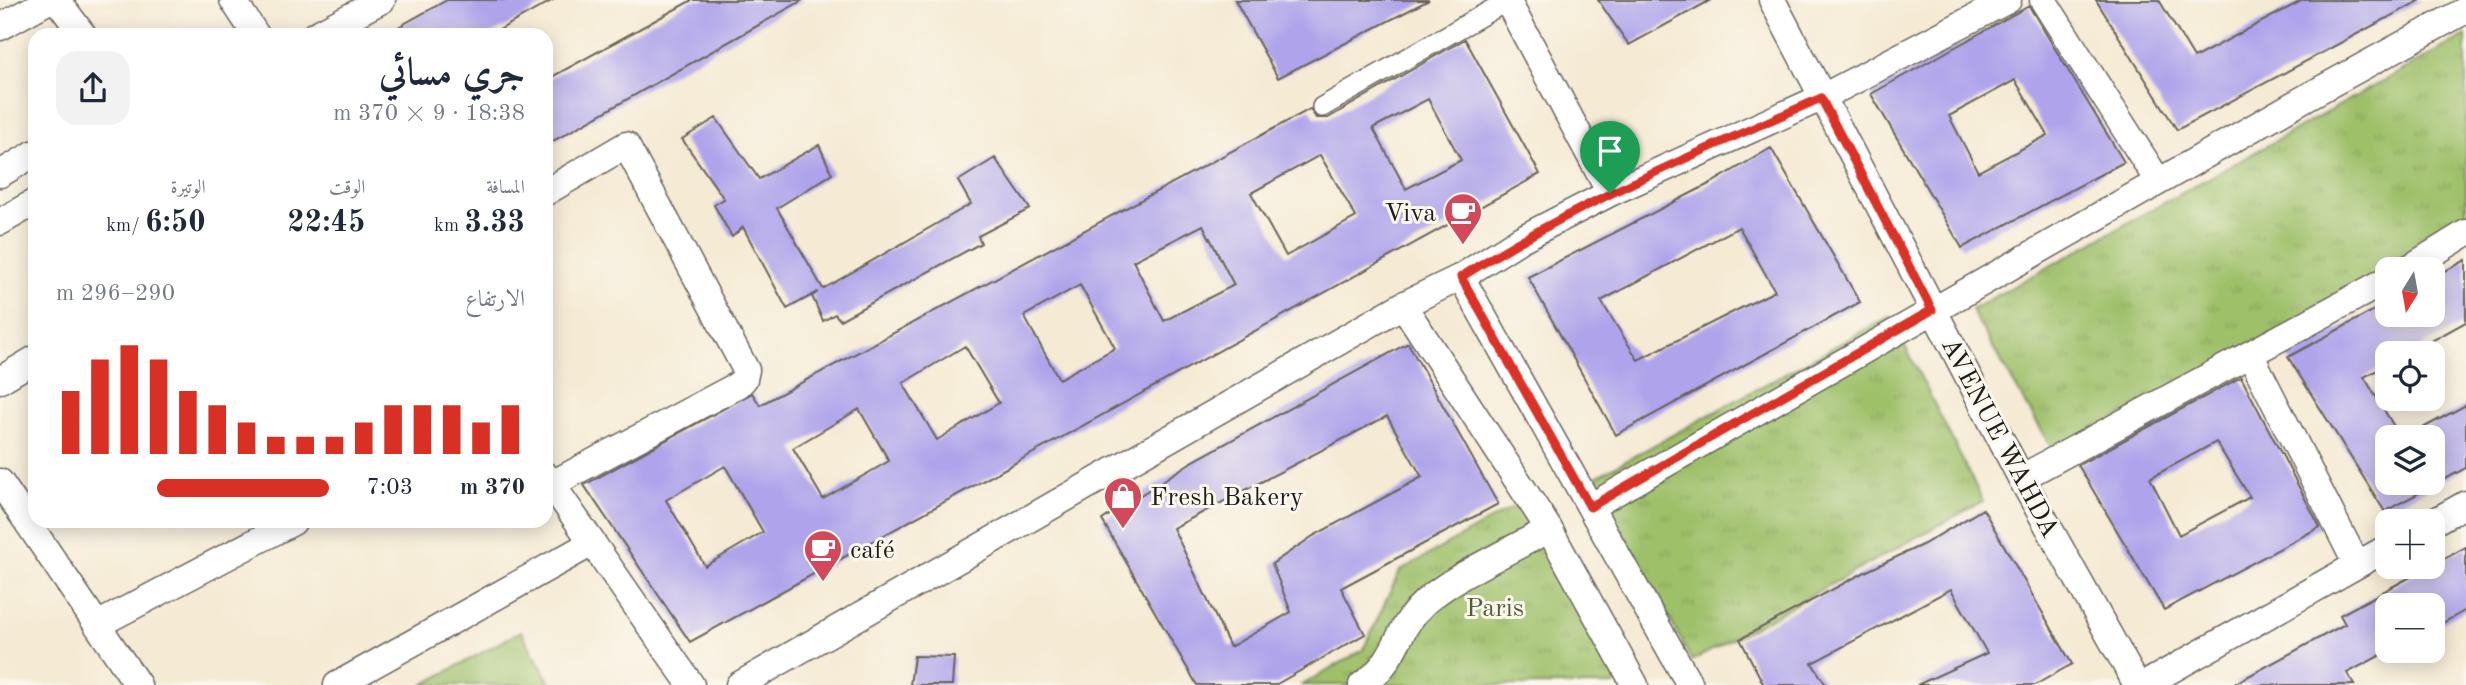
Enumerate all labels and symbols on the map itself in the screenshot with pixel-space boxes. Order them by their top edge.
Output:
pin [1580,121,1640,193]
cafe icon: Viva [1442,191,1484,246]
place label: Viva [1384,201,1436,227]
north arrow [2375,257,2445,327]
street label: AVENUE WAHDA [1936,334,2063,542]
shop icon: Fresh Bakery [1102,475,1144,530]
place label: Fresh Bakery [1150,485,1304,511]
cafe icon: café [802,528,844,583]
place label: café [850,538,895,564]
park label: Paris [1466,596,1524,622]

